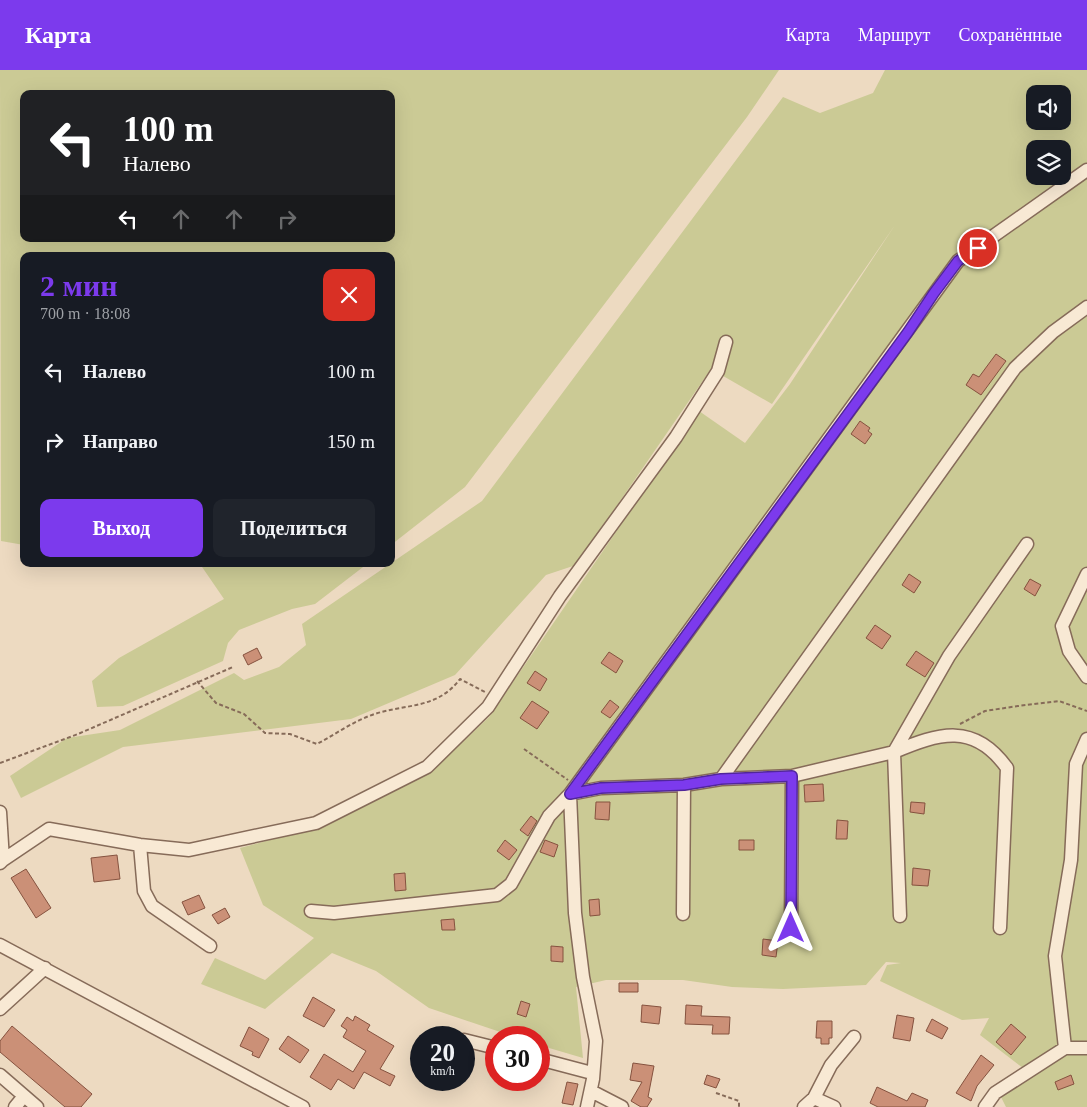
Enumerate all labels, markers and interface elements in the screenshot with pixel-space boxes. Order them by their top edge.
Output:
text: Карта [25,22,91,48]
text: Карта [785,25,830,45]
text: Маршрут [858,25,930,45]
text: Сохранённые [958,25,1062,45]
map controls [1026,85,1071,185]
button: sound [1026,85,1071,130]
icon: left [40,110,105,175]
text: 100 m [123,110,213,149]
button: layers [1026,140,1071,185]
text: Налево [123,151,191,176]
icon: left [114,205,142,233]
icon: ahead [167,205,195,233]
icon: ahead [220,205,248,233]
icon: right [273,205,301,233]
pin [957,227,999,269]
icon: arrive [964,234,992,262]
text: 2 мин [40,269,118,302]
button: close [323,269,375,321]
text: 700 m · 18:08 [40,305,130,322]
icon: left [40,358,68,386]
text: Налево [83,361,146,382]
text: 100 m [327,361,375,382]
icon: right [40,428,68,456]
text: Направо [83,431,158,452]
text: 150 m [327,431,375,452]
button: Выход [40,499,203,557]
button: Поделиться [213,499,375,557]
position arrow [764,901,816,953]
speed limit sign: 30 [485,1026,550,1091]
text: 20 [430,1039,455,1066]
text: km/h [430,1064,455,1078]

